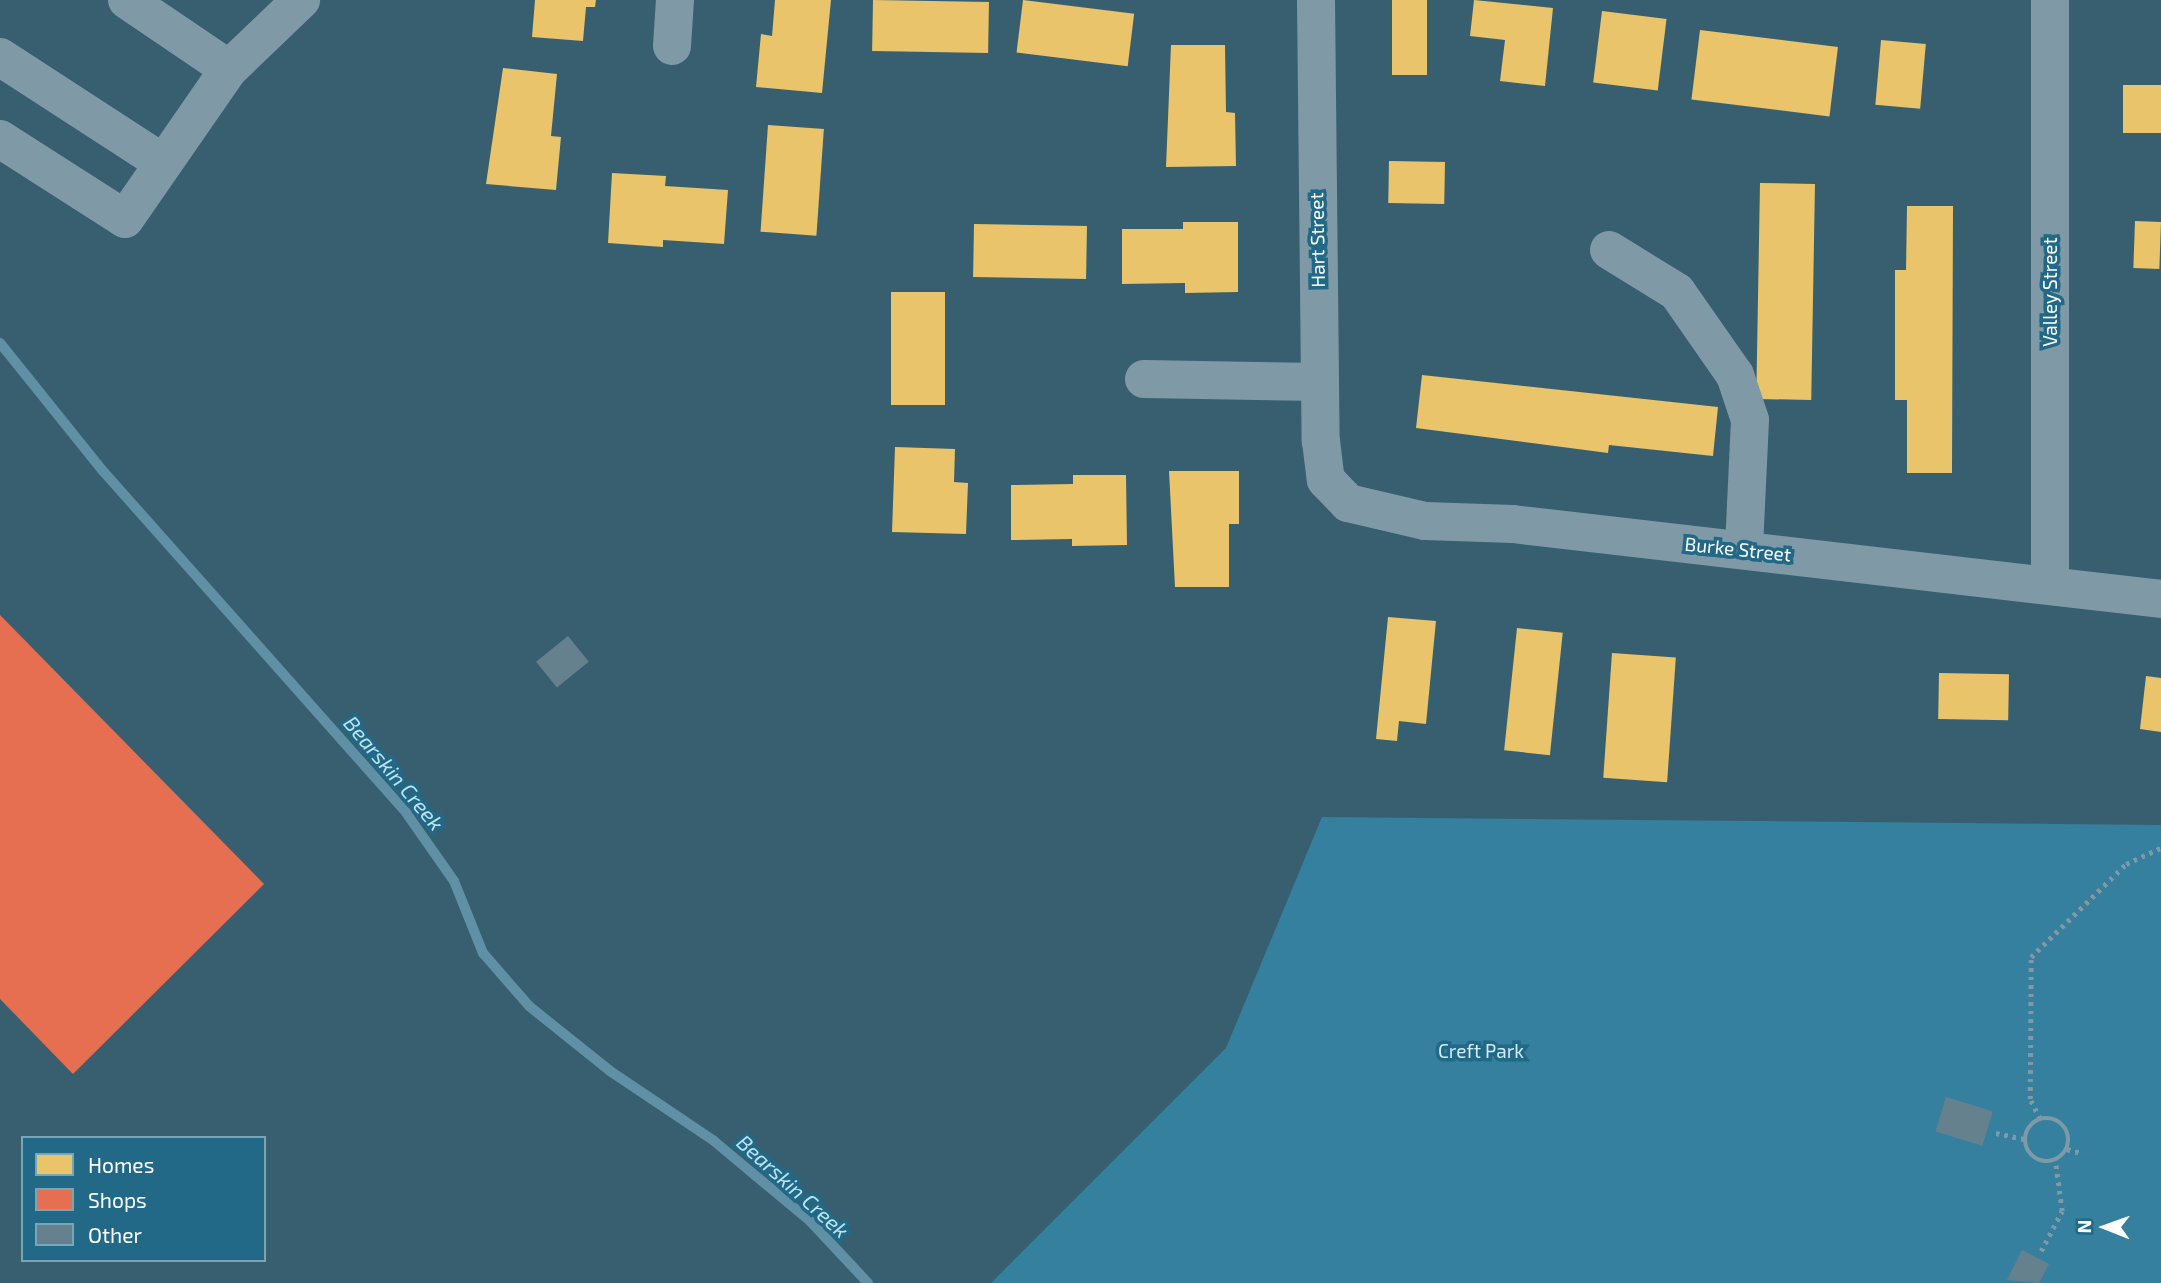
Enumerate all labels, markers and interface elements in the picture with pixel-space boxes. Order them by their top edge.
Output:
street label: Hart Street [1305,192,1329,288]
street label: Valley Street [2039,237,2061,347]
street label: Burke Street [1684,532,1792,566]
water label: Bearskin Creek [339,711,449,835]
park label: Creft Park [1438,1040,1524,1062]
water label: Bearskin Creek [732,1129,854,1243]
legend [21,1136,266,1262]
text: Homes [88,1152,154,1177]
text: Shops [88,1187,147,1212]
north arrow [2070,1192,2140,1262]
text: N [2072,1220,2095,1234]
text: Other [88,1222,142,1247]

